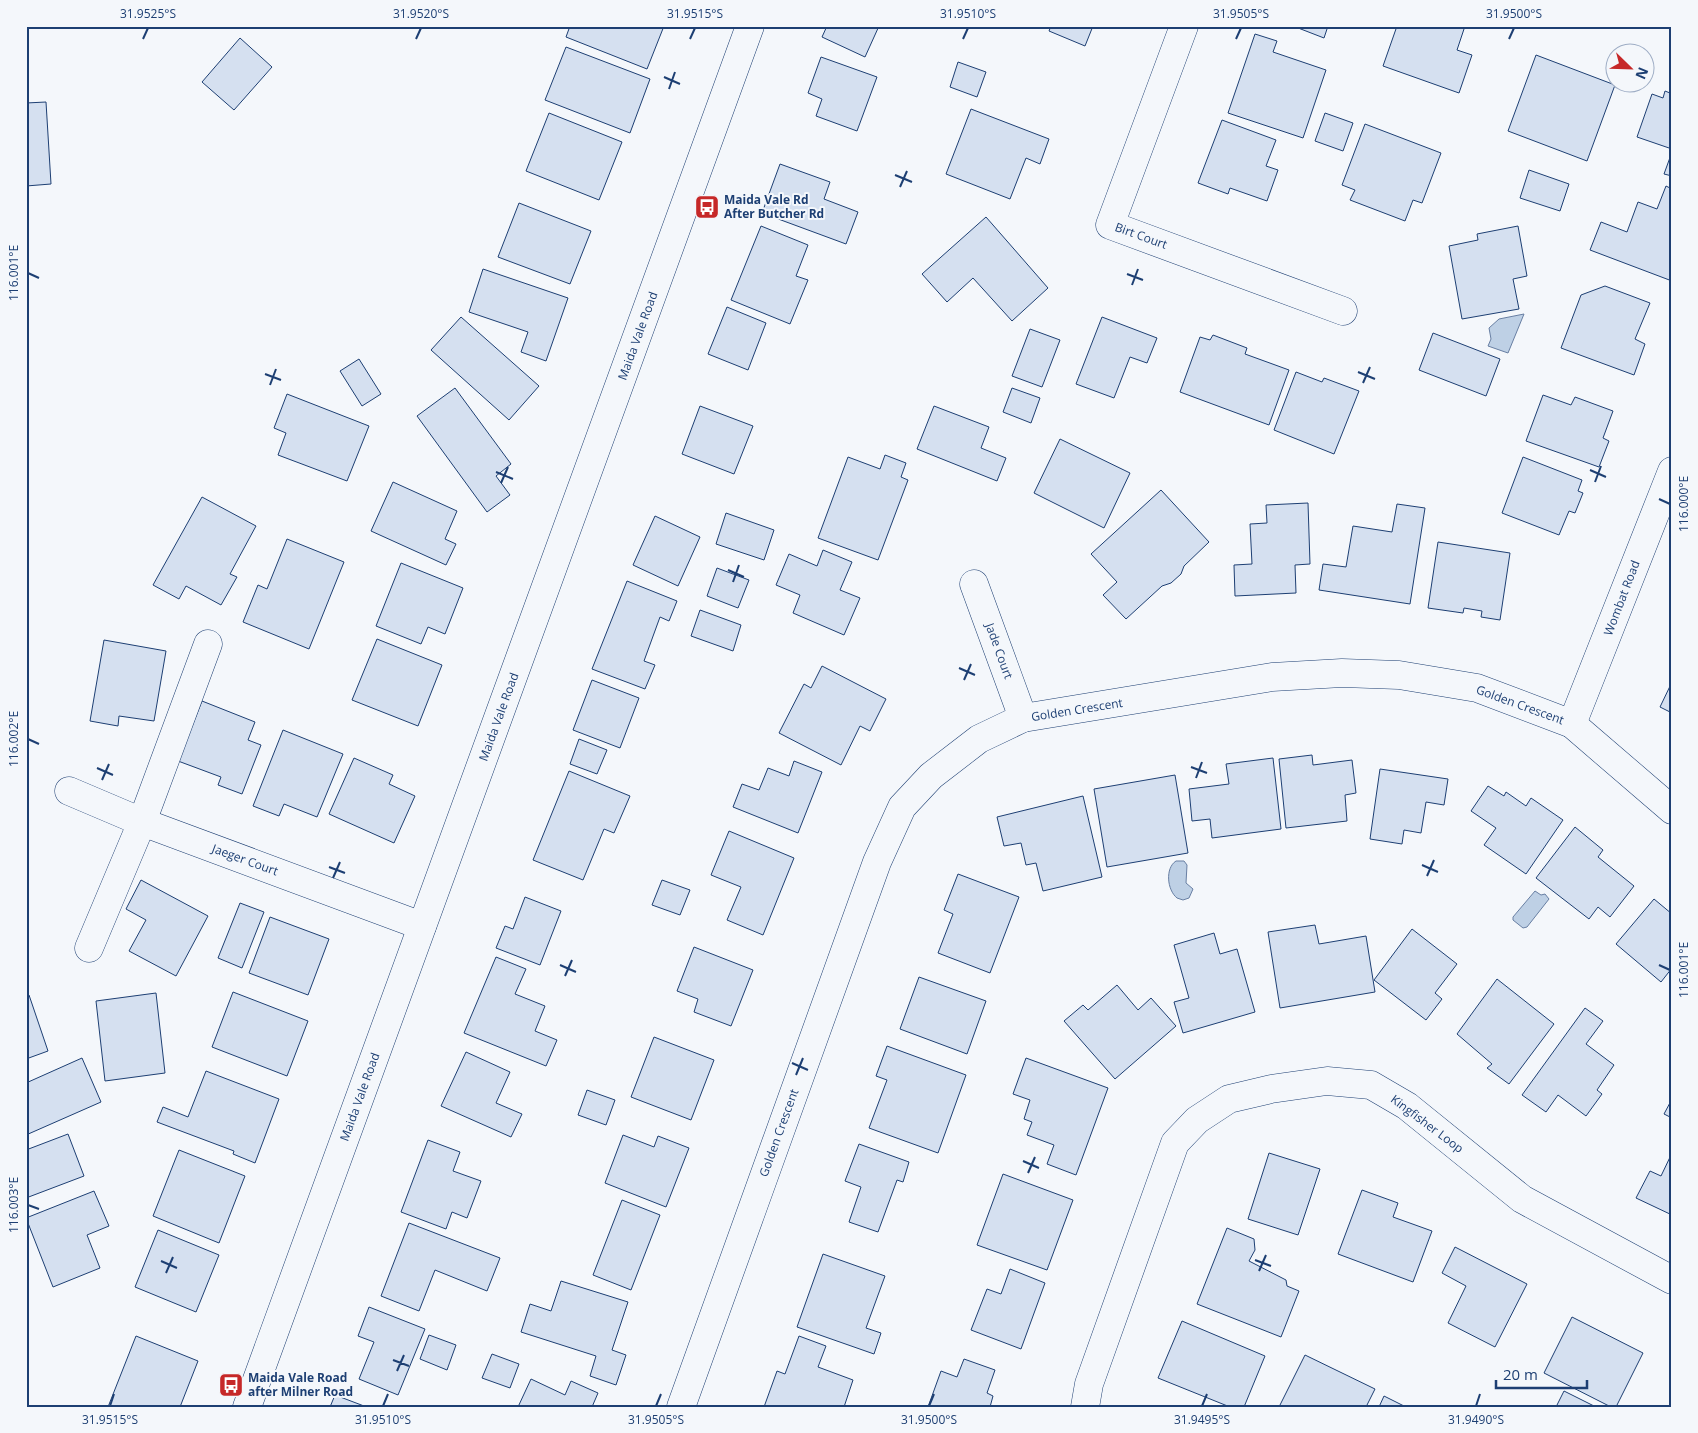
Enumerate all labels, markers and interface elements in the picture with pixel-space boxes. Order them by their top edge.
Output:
text: 31.9525°S [120,5,176,22]
text: 31.9520°S [393,5,449,22]
text: 31.9515°S [667,5,723,22]
text: 31.9510°S [940,5,996,22]
text: 31.9505°S [1213,5,1269,22]
text: 31.9500°S [1486,5,1542,22]
north arrow [1606,42,1656,92]
text: N [1631,64,1653,82]
place label: Maida Vale Rd After Butcher Rd [724,191,824,222]
bus stop icon: Maida Vale Rd After Butcher Rd [694,194,720,220]
street label: Birt Court [1113,218,1170,253]
text: 116.001°E [5,245,22,301]
street label: Maida Vale Road [614,289,661,382]
text: 116.000°E [1675,476,1692,532]
street label: Wombat Road [1599,558,1644,638]
street label: Jade Court [981,620,1017,681]
street label: Maida Vale Road [475,670,522,763]
street label: Golden Crescent [1474,681,1567,728]
street label: Golden Crescent [1030,694,1124,725]
text: 116.002°E [5,711,22,767]
street label: Jaeger Court [209,839,281,879]
text: 116.001°E [1675,942,1692,998]
street label: Maida Vale Road [336,1050,383,1143]
street label: Golden Crescent [755,1086,802,1179]
street label: Kingfisher Loop [1387,1091,1467,1157]
text: 116.003°E [5,1177,22,1233]
scale bar [1496,1358,1587,1390]
text: 20 m [1503,1364,1538,1384]
place label: Maida Vale Road after Milner Road [248,1369,353,1400]
bus stop icon: Maida Vale Road after Milner Road [218,1372,244,1398]
text: 31.9515°S [82,1411,138,1428]
text: 31.9510°S [355,1411,411,1428]
text: 31.9505°S [628,1411,684,1428]
text: 31.9500°S [901,1411,957,1428]
text: 31.9495°S [1174,1411,1230,1428]
text: 31.9490°S [1448,1411,1504,1428]

